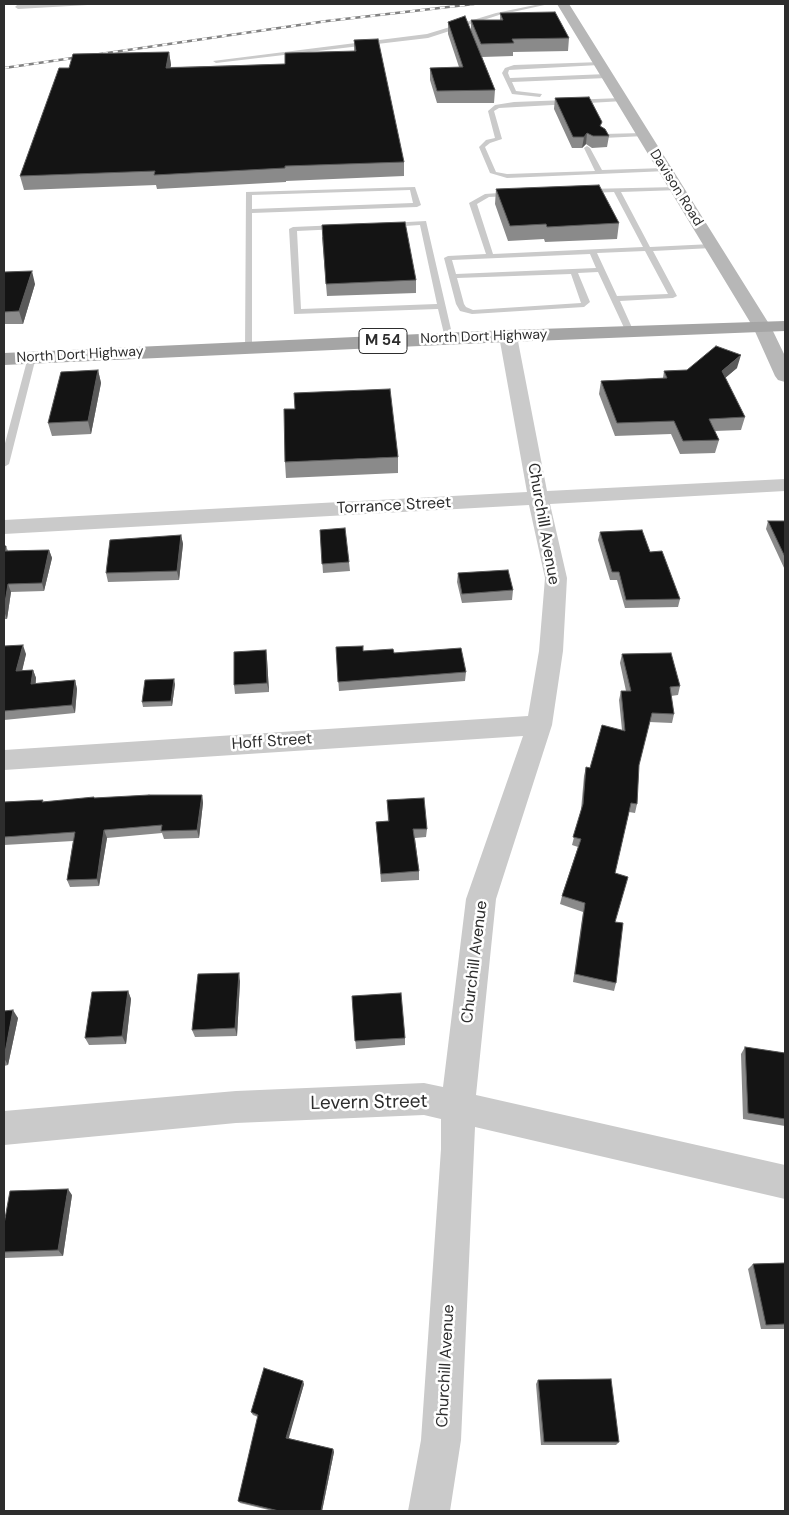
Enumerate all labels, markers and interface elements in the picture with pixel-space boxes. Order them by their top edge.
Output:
street label: Davison Road [646,146,706,230]
street label: North Dort Highway [420,326,548,348]
road number: M 54 [359,328,407,354]
street label: North Dort Highway [16,343,144,367]
street label: Churchill Avenue [523,462,563,586]
street label: Torrance Street [336,493,452,519]
street label: Hoff Street [231,730,313,754]
street label: Churchill Avenue [458,900,492,1024]
street label: Levern Street [310,1091,428,1115]
street label: Churchill Avenue [433,1304,459,1428]

